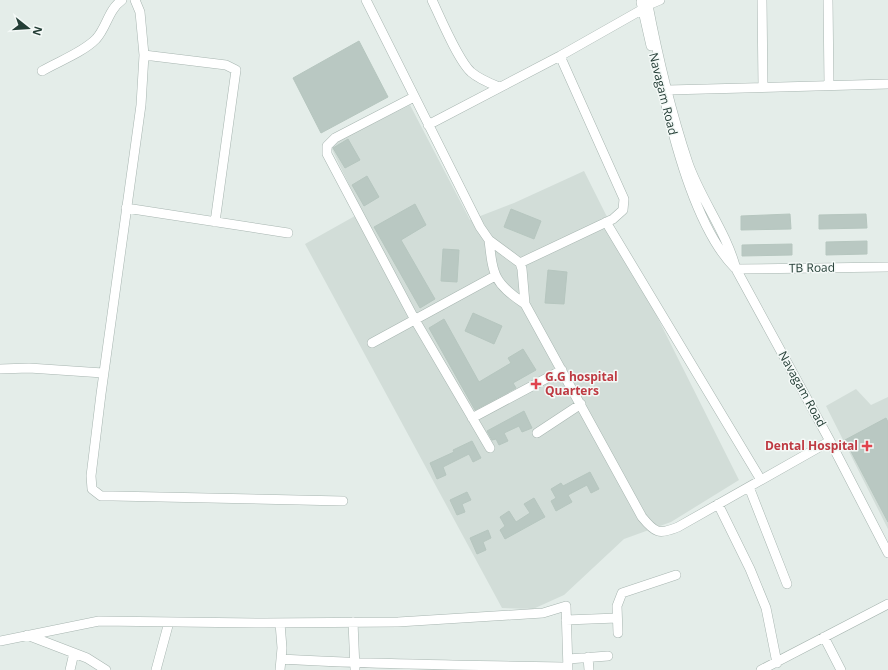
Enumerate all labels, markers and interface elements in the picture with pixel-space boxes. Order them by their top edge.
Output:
north arrow [8,8,48,48]
text: N [30,25,47,38]
street label: Navagam Road [645,51,682,137]
street label: TB Road [789,259,835,276]
street label: Navagam Road [775,348,830,430]
place label: G.G hospital Quarters [545,368,618,399]
marker: G.G hospital Quarters [530,378,542,390]
place label: Dental Hospital [765,437,858,454]
marker: Dental Hospital [861,440,873,452]

